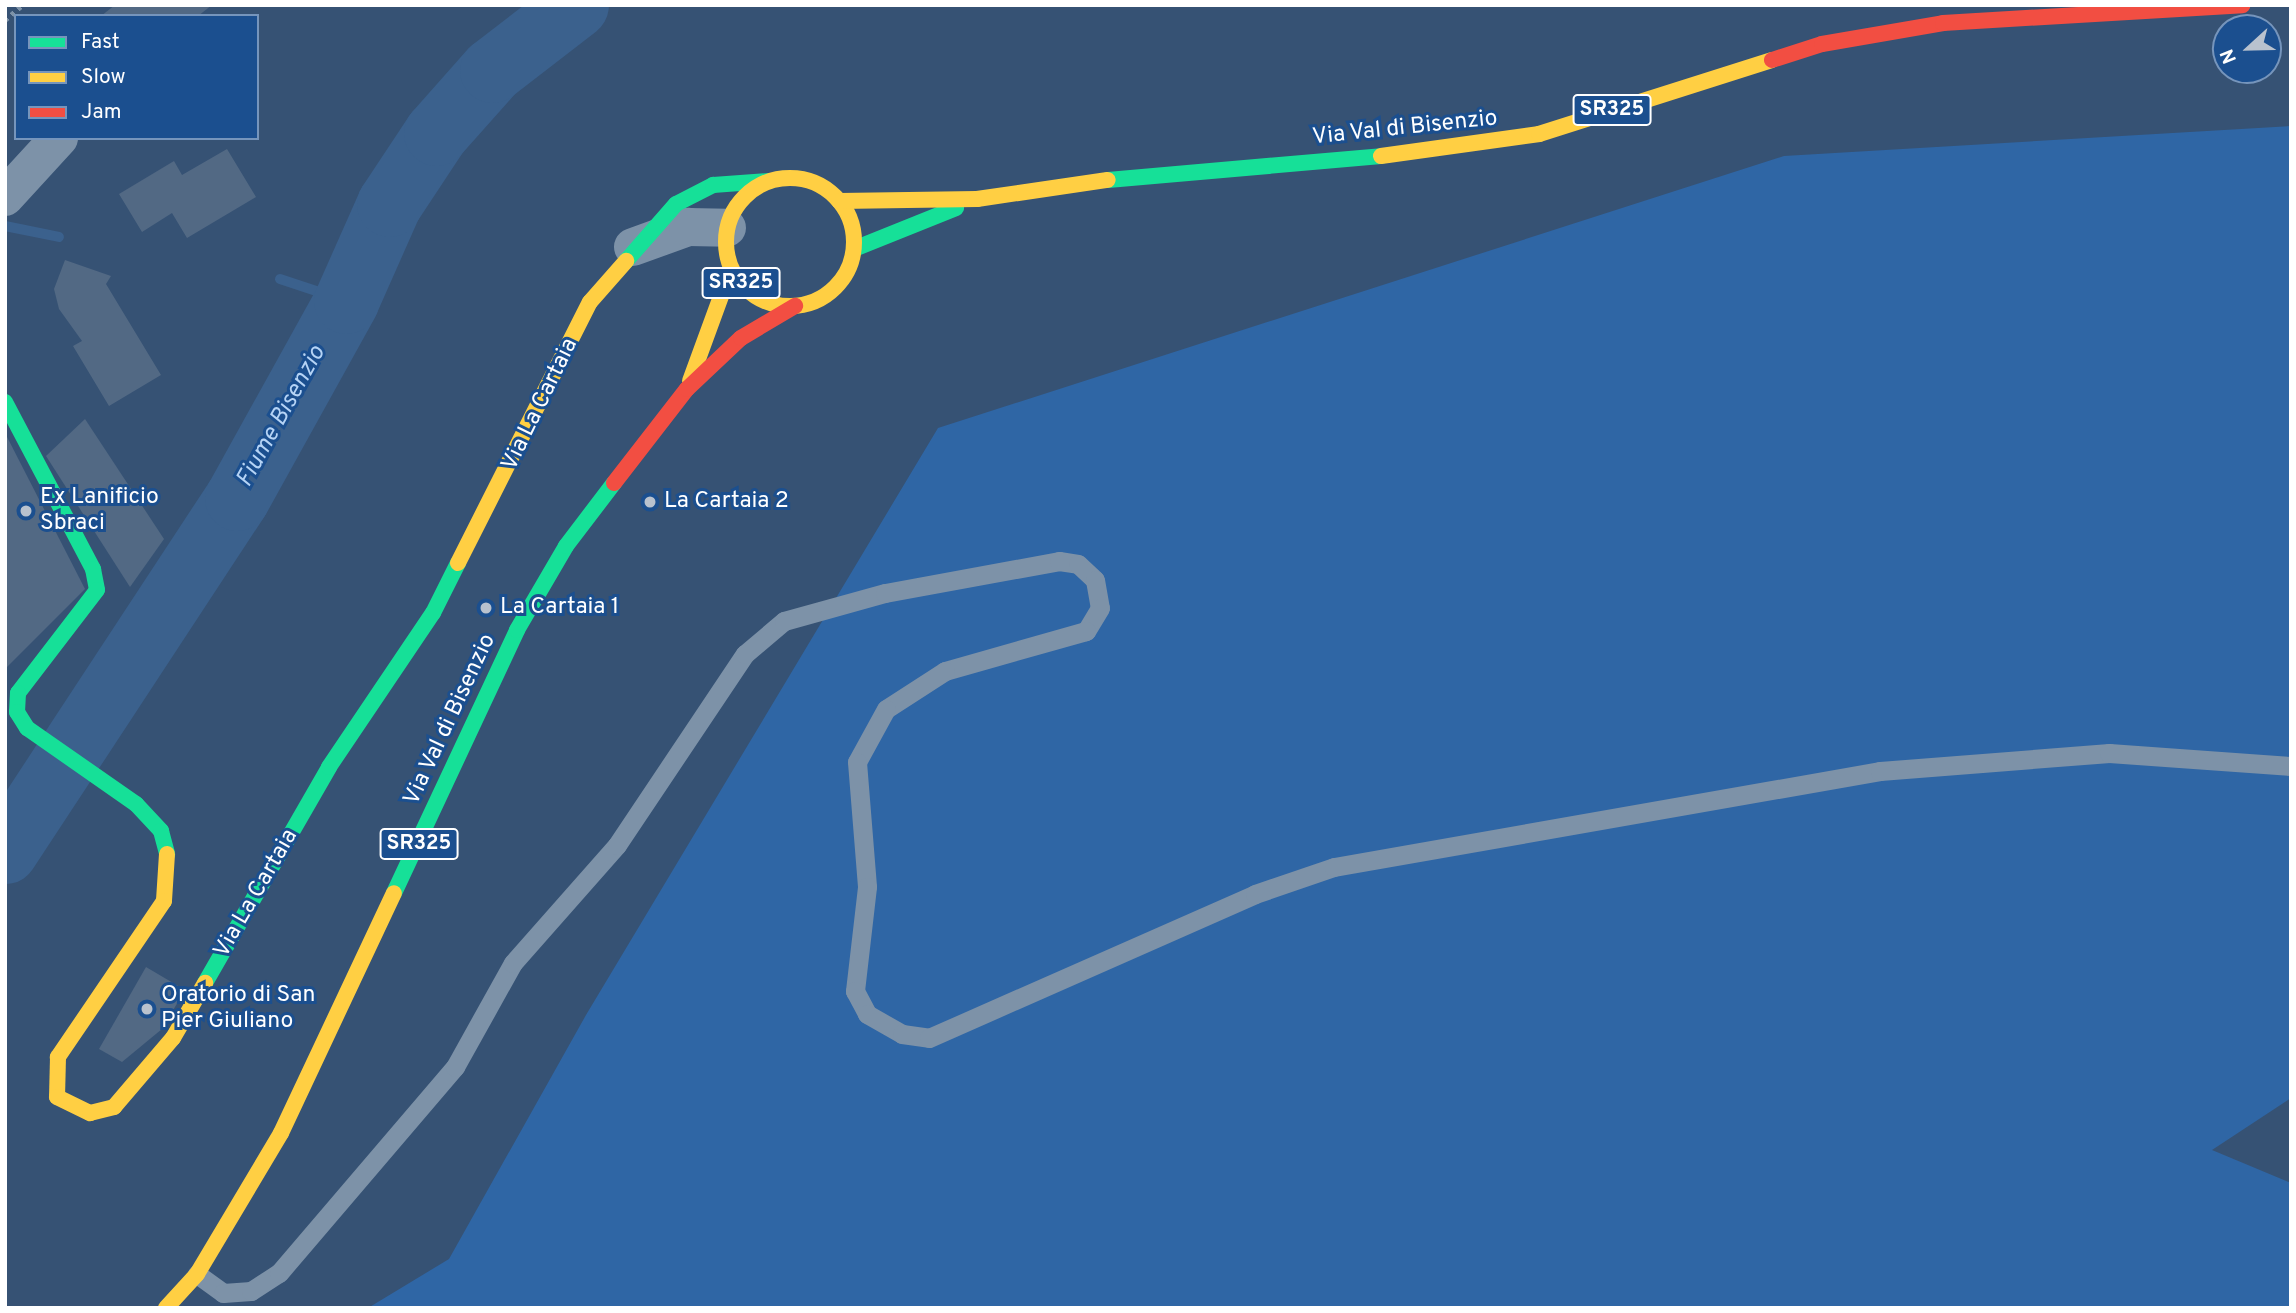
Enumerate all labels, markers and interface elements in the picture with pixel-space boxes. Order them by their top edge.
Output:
legend [14,14,259,140]
north arrow [2212,14,2282,84]
text: Fast [81,29,120,56]
text: N [2216,45,2243,67]
text: Slow [81,64,126,91]
road number: SR325 [1572,92,1652,128]
text: Jam [81,99,122,126]
street label: Via Val di Bisenzio [1311,106,1499,152]
road number: SR325 [701,266,781,300]
street label: Via La Cartaia [497,334,585,476]
water label: Fiume Bisenzio [231,341,333,493]
place label: Ex Lanificio Sbraci [40,484,159,538]
place label: La Cartaia 2 [664,488,789,516]
marker: La Cartaia 2 [642,494,658,510]
marker: Ex Lanificio Sbraci [18,503,34,519]
place label: La Cartaia 1 [500,594,619,622]
marker: La Cartaia 1 [478,600,494,616]
street label: Via Val di Bisenzio [399,630,503,810]
street label: Via La Cartaia [209,825,305,963]
road number: SR325 [379,826,459,862]
place label: Oratorio di San Pier Giuliano [161,982,316,1036]
marker: Oratorio di San Pier Giuliano [139,1001,155,1017]

